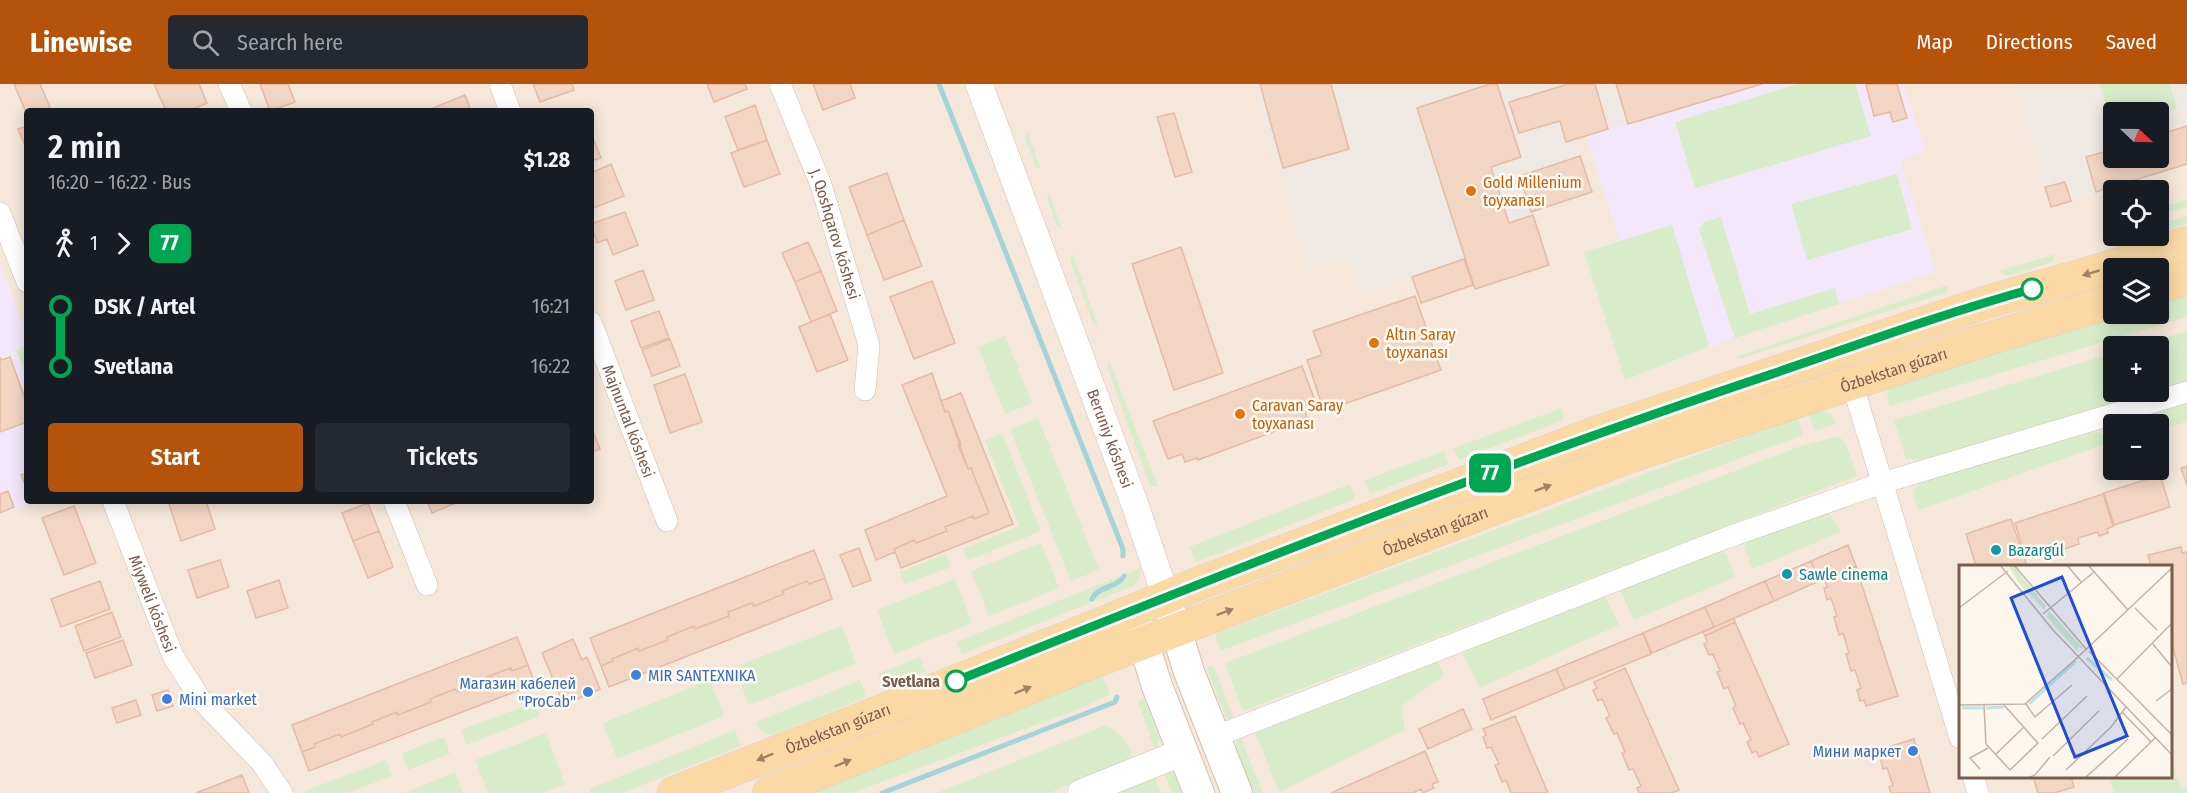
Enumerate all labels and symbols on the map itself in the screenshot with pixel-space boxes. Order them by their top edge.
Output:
north arrow [2103,102,2169,168]
street label: J. Qoshqarov kóshesi [806,166,864,302]
place label: Gold Millenium toyxanası [1483,173,1582,210]
marker: Gold Millenium toyxanası [1464,184,1478,198]
one-way arrow [2082,269,2100,278]
unlabelled marker [2021,278,2043,300]
place label: Altın Saray toyxanası [1386,325,1457,362]
marker: Altın Saray toyxanası [1367,336,1381,350]
street label: Ózbekstan gúzarı [1838,343,1949,396]
street label: Majnuntal kóshesi [599,362,659,480]
street label: Beruniy kóshesi [1083,386,1137,490]
place label: Caravan Saray toyxanası [1252,396,1344,433]
marker: Caravan Saray toyxanası [1233,407,1247,421]
line badge: 77 [1463,454,1517,492]
one-way arrow [1535,483,1553,493]
street label: Ózbekstan gúzarı [1380,502,1491,560]
place label: Bazargúl [2008,541,2064,560]
marker: Bazargúl [1989,543,2003,557]
street label: Miyweli kóshesi [125,552,180,655]
place label: Sawle cinema [1799,565,1889,584]
inset map [1959,565,2172,778]
marker: Sawle cinema [1780,567,1794,581]
one-way arrow [1216,606,1234,616]
place label: MIR SANTEXNIKA [648,666,756,685]
marker: MIR SANTEXNIKA [629,668,643,682]
marker: Svetlana [945,670,967,692]
place label: Svetlana [882,672,940,691]
place label: Магазин кабелей "ProCab" [459,674,576,711]
marker: Магазин кабелей "ProCab" [581,685,595,699]
one-way arrow [1015,685,1033,695]
place label: Mini market [179,690,258,709]
marker: Mini market [160,692,174,706]
street label: Ózbekstan gúzarı [782,699,893,758]
place label: Мини маркет [1813,742,1901,761]
marker: Мини маркет [1906,744,1920,758]
one-way arrow [755,753,773,763]
one-way arrow [834,758,852,768]

